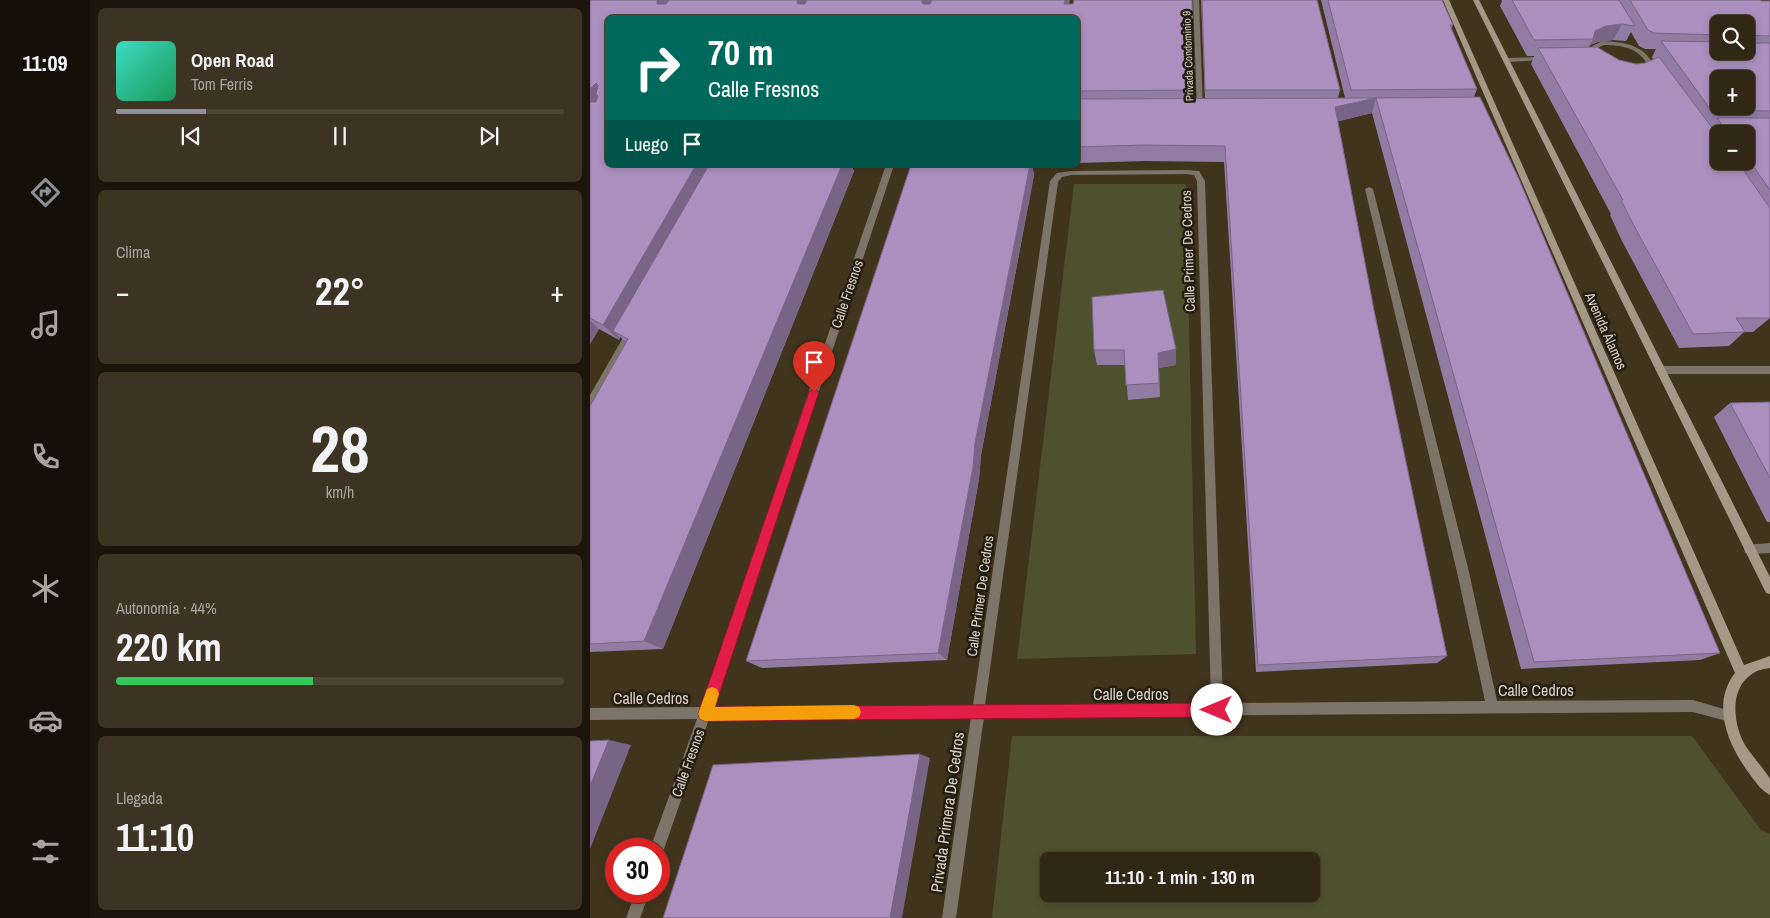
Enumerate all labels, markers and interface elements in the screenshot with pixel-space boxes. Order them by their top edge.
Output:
street label: Privada Condominio 9 [1179,11,1197,101]
map controls [1710,15,1755,170]
button: search [1710,15,1755,60]
text: 70 m [708,29,773,76]
icon: right [625,35,690,100]
text: Open Road [191,47,274,73]
text: 11:09 [22,48,68,78]
button: + [1710,70,1755,115]
text: Tom Ferris [191,73,253,95]
text: Calle Fresnos [708,74,819,104]
icon: previous [177,122,205,150]
icon: pause [326,122,354,150]
icon: next [475,122,503,150]
button: − [1710,125,1755,170]
icon: arrive [678,130,706,158]
text: Luego [625,131,668,157]
icon: directions [28,175,63,210]
street label: Calle Primer De Cedros [1177,190,1199,312]
text: Clima [116,241,150,263]
street label: Calle Fresnos [827,257,867,330]
text: 22° [315,266,365,317]
text: − [116,273,129,311]
text: + [551,273,564,311]
street label: Avenida Álamos [1581,289,1631,373]
icon: music [28,307,63,342]
pin [793,341,835,392]
icon: arrive [800,348,828,376]
text: 28 [310,405,370,492]
icon: phone [28,439,63,474]
text: km/h [326,481,354,503]
street label: Calle Primer De Cedros [963,534,997,658]
icon: climate [28,571,63,606]
text: Autonomía · 44% [116,597,217,619]
text: 220 km [116,622,222,673]
street label: Calle Cedros [1498,679,1574,701]
street label: Calle Cedros [1093,683,1169,705]
position arrow [1190,683,1242,735]
street label: Calle Cedros [613,687,689,709]
icon: car [28,703,63,738]
street label: Calle Fresnos [667,726,709,799]
street label: Privada Primera De Cedros [925,730,969,894]
text: Llegada [116,787,163,809]
text: 11:10 [116,812,194,863]
icon: filters [28,834,63,869]
speed limit sign: 30 [605,838,670,903]
text: 11:10 · 1 min · 130 m [1105,864,1255,890]

